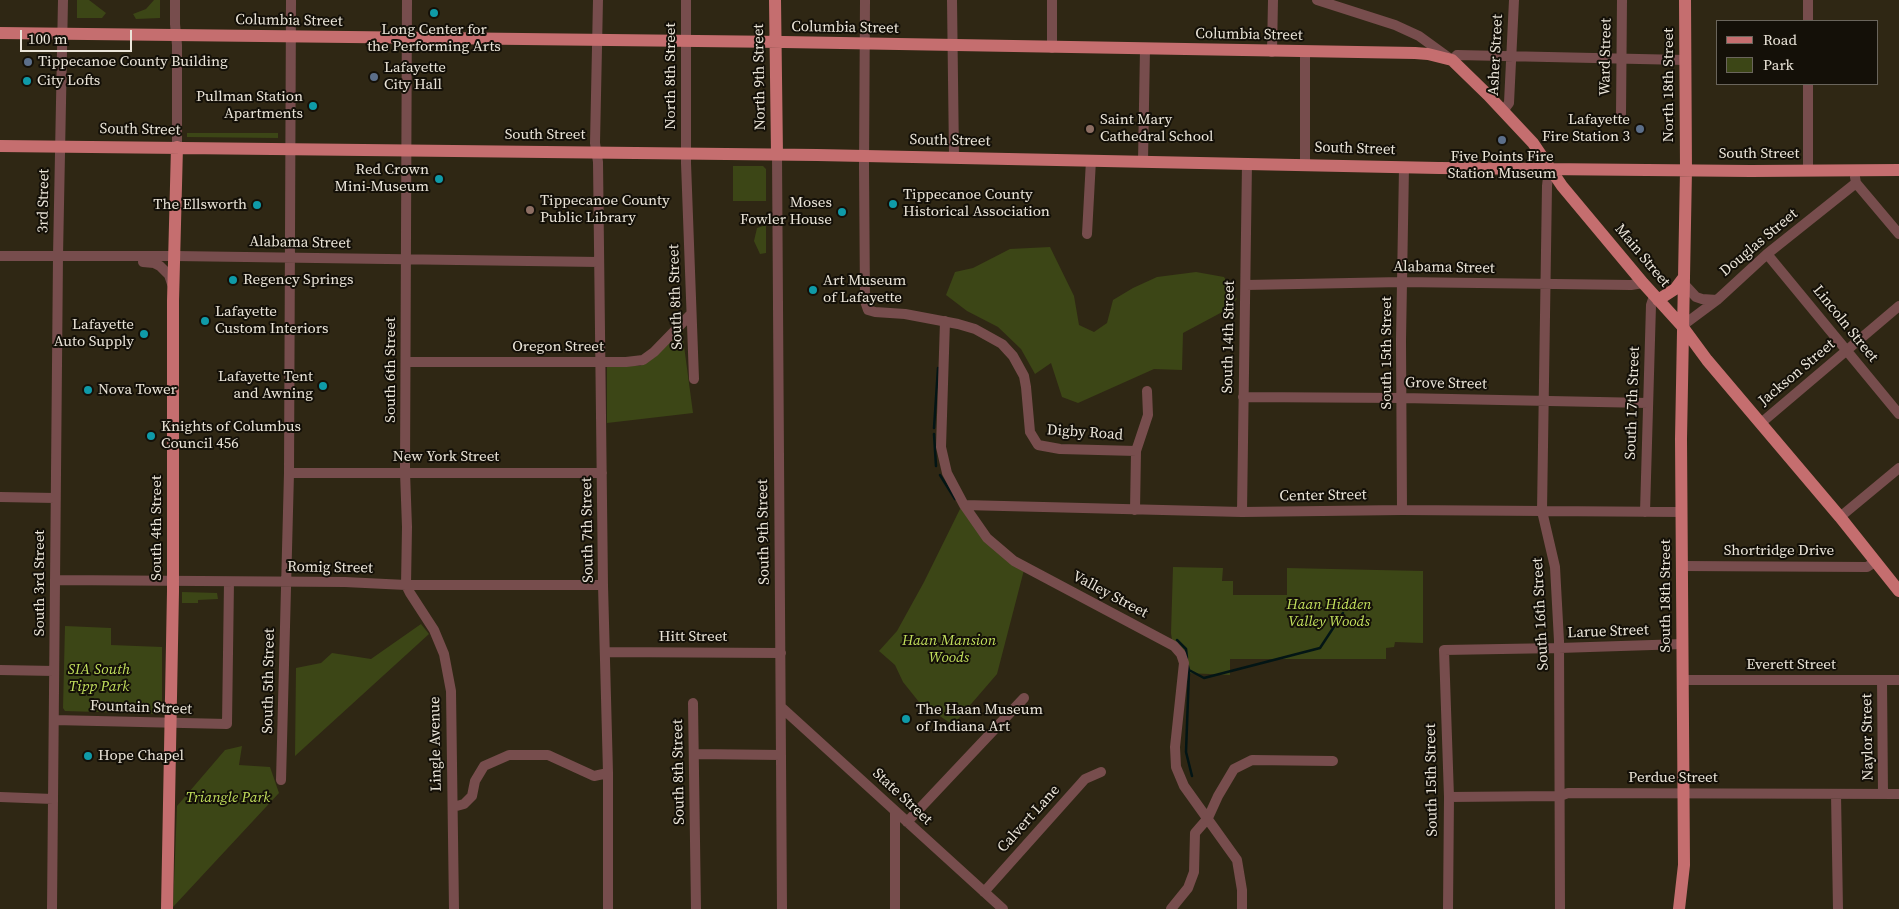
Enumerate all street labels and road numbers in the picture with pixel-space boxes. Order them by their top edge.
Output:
street label: Columbia Street [235,11,343,31]
street label: Asher Street [1485,14,1507,96]
street label: Columbia Street [791,18,899,38]
street label: Ward Street [1596,18,1616,96]
street label: North 8th Street [662,23,680,129]
street label: North 9th Street [750,23,770,131]
street label: Columbia Street [1195,25,1303,45]
street label: North 18th Street [1660,28,1678,142]
street label: South Street [100,120,180,140]
street label: South Street [505,126,585,144]
street label: South Street [910,131,990,151]
street label: South Street [1314,139,1396,159]
street label: South Street [1719,145,1799,163]
street label: 3rd Street [34,169,54,233]
street label: Douglas Street [1717,205,1801,281]
street label: Main Street [1610,221,1674,291]
street label: Alabama Street [249,233,351,253]
street label: South 8th Street [665,244,687,350]
street label: Alabama Street [1393,258,1495,278]
street label: South 14th Street [1219,280,1239,394]
street label: Lincoln Street [1809,282,1881,366]
street label: South 15th Street [1378,296,1396,410]
street label: South 6th Street [382,317,400,423]
street label: Jackson Street [1755,336,1839,410]
street label: Oregon Street [512,338,604,356]
street label: South 17th Street [1622,346,1644,460]
street label: Grove Street [1405,374,1487,394]
street label: Digby Road [1046,421,1124,445]
street label: New York Street [393,448,499,466]
street label: South 4th Street [148,475,166,581]
street label: South 7th Street [578,477,598,583]
street label: South 9th Street [754,479,774,585]
street label: Center Street [1279,486,1367,506]
street label: South 3rd Street [31,530,49,636]
street label: South 18th Street [1657,539,1675,653]
street label: Shortridge Drive [1724,542,1834,560]
street label: South 16th Street [1529,557,1553,671]
street label: Romig Street [287,558,373,578]
street label: Valley Street [1069,568,1151,622]
street label: Larue Street [1567,622,1649,642]
street label: South 5th Street [259,628,279,734]
street label: Hitt Street [659,628,727,646]
street label: Everett Street [1746,656,1836,674]
street label: Naylor Street [1858,693,1878,781]
street label: Lingle Avenue [426,696,446,792]
street label: Fountain Street [90,697,192,719]
street label: South 8th Street [669,719,689,825]
street label: South 15th Street [1422,723,1442,837]
street label: State Street [868,765,936,829]
street label: Perdue Street [1628,769,1718,787]
street label: Calvert Lane [994,782,1064,856]

